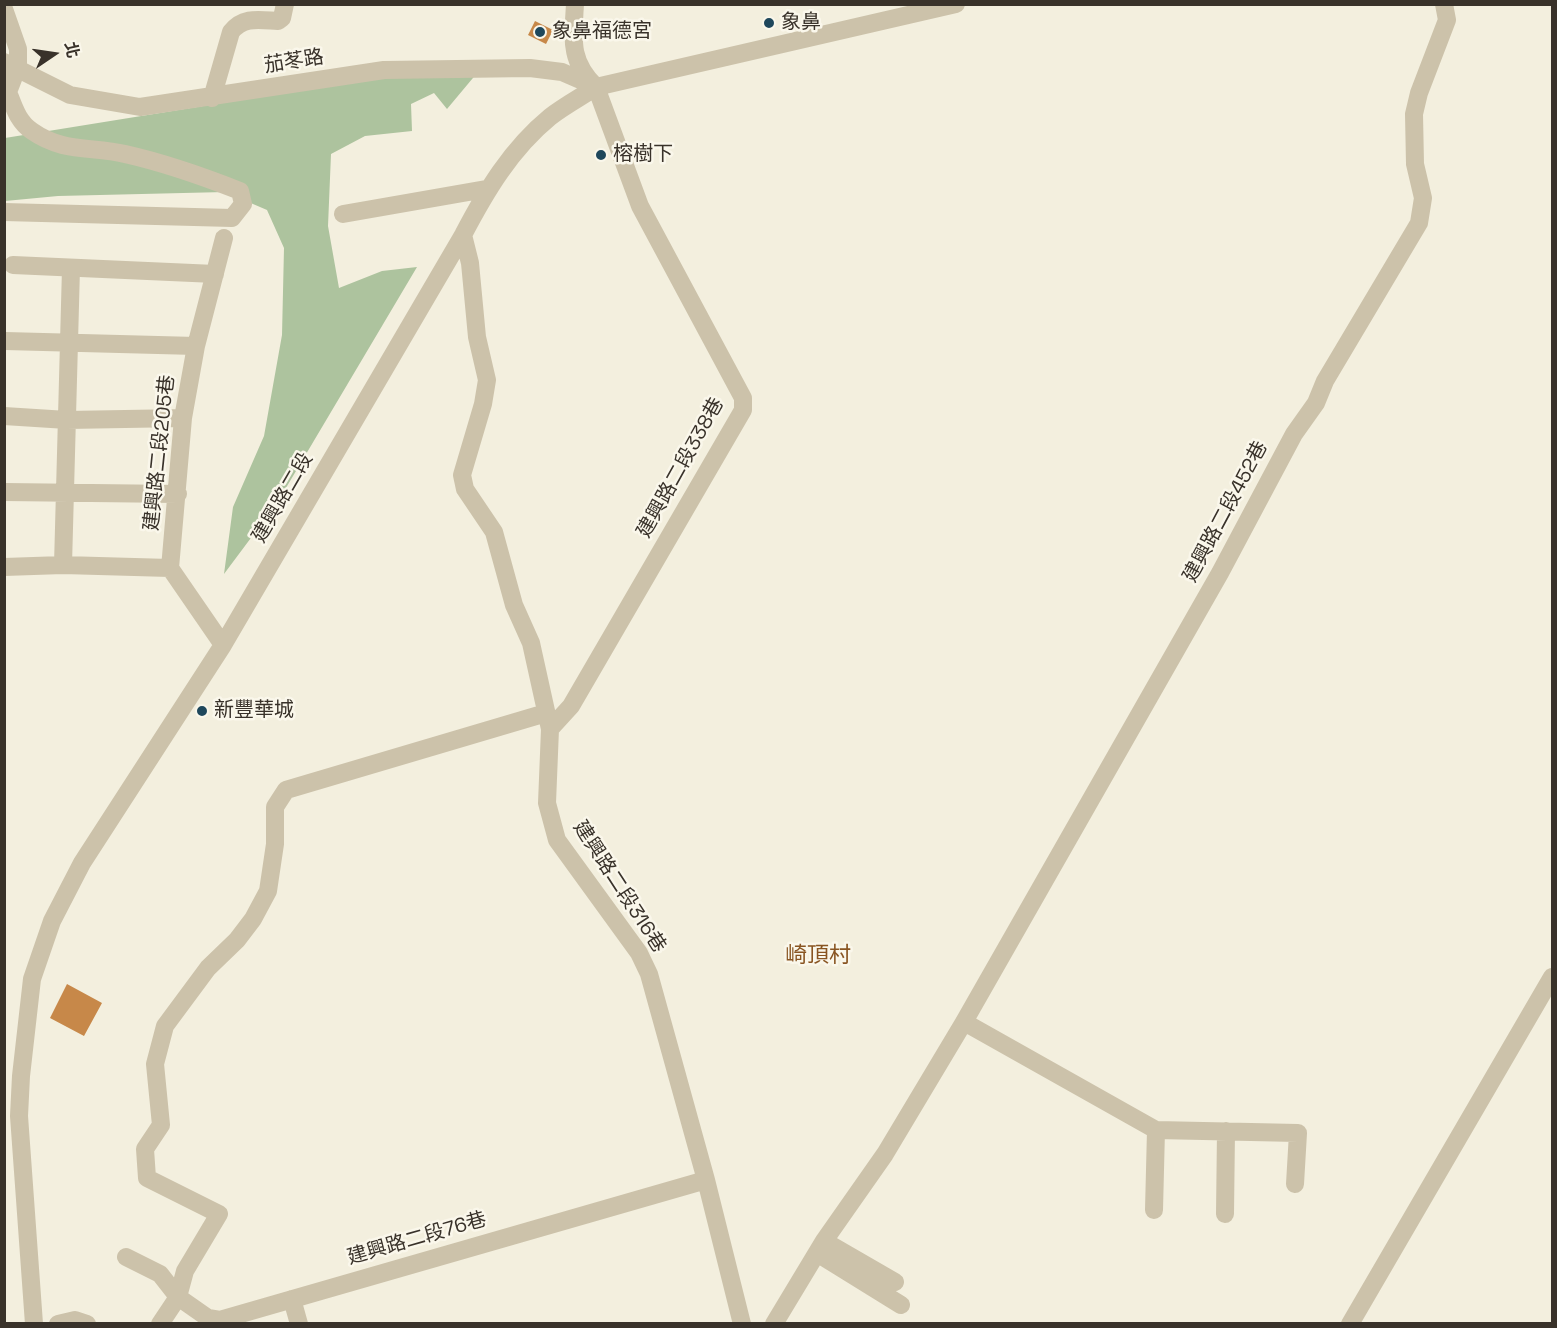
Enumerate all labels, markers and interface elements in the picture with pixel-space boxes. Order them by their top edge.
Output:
place label: 象鼻 [781,11,821,35]
marker: 象鼻 [762,16,776,30]
place label: 象鼻福德宮 [552,20,652,44]
north arrow [24,24,84,84]
marker: 象鼻福德宮 [533,25,547,39]
text: 北 [60,40,84,60]
street label: 茄苳路 [262,45,326,79]
place label: 榕樹下 [613,143,673,167]
marker: 榕樹下 [594,148,608,162]
street label: 建興路二段205巷 [140,374,180,532]
street label: 建興路二段338巷 [633,394,729,542]
street label: 建興路二段452巷 [1179,437,1273,587]
street label: 建興路二段 [248,449,318,547]
place label: 新豐華城 [214,699,294,723]
marker: 新豐華城 [195,704,209,718]
street label: 建興路二段316巷 [567,817,671,957]
district label: 崎頂村 [785,943,851,969]
street label: 建興路二段76巷 [345,1208,489,1270]

